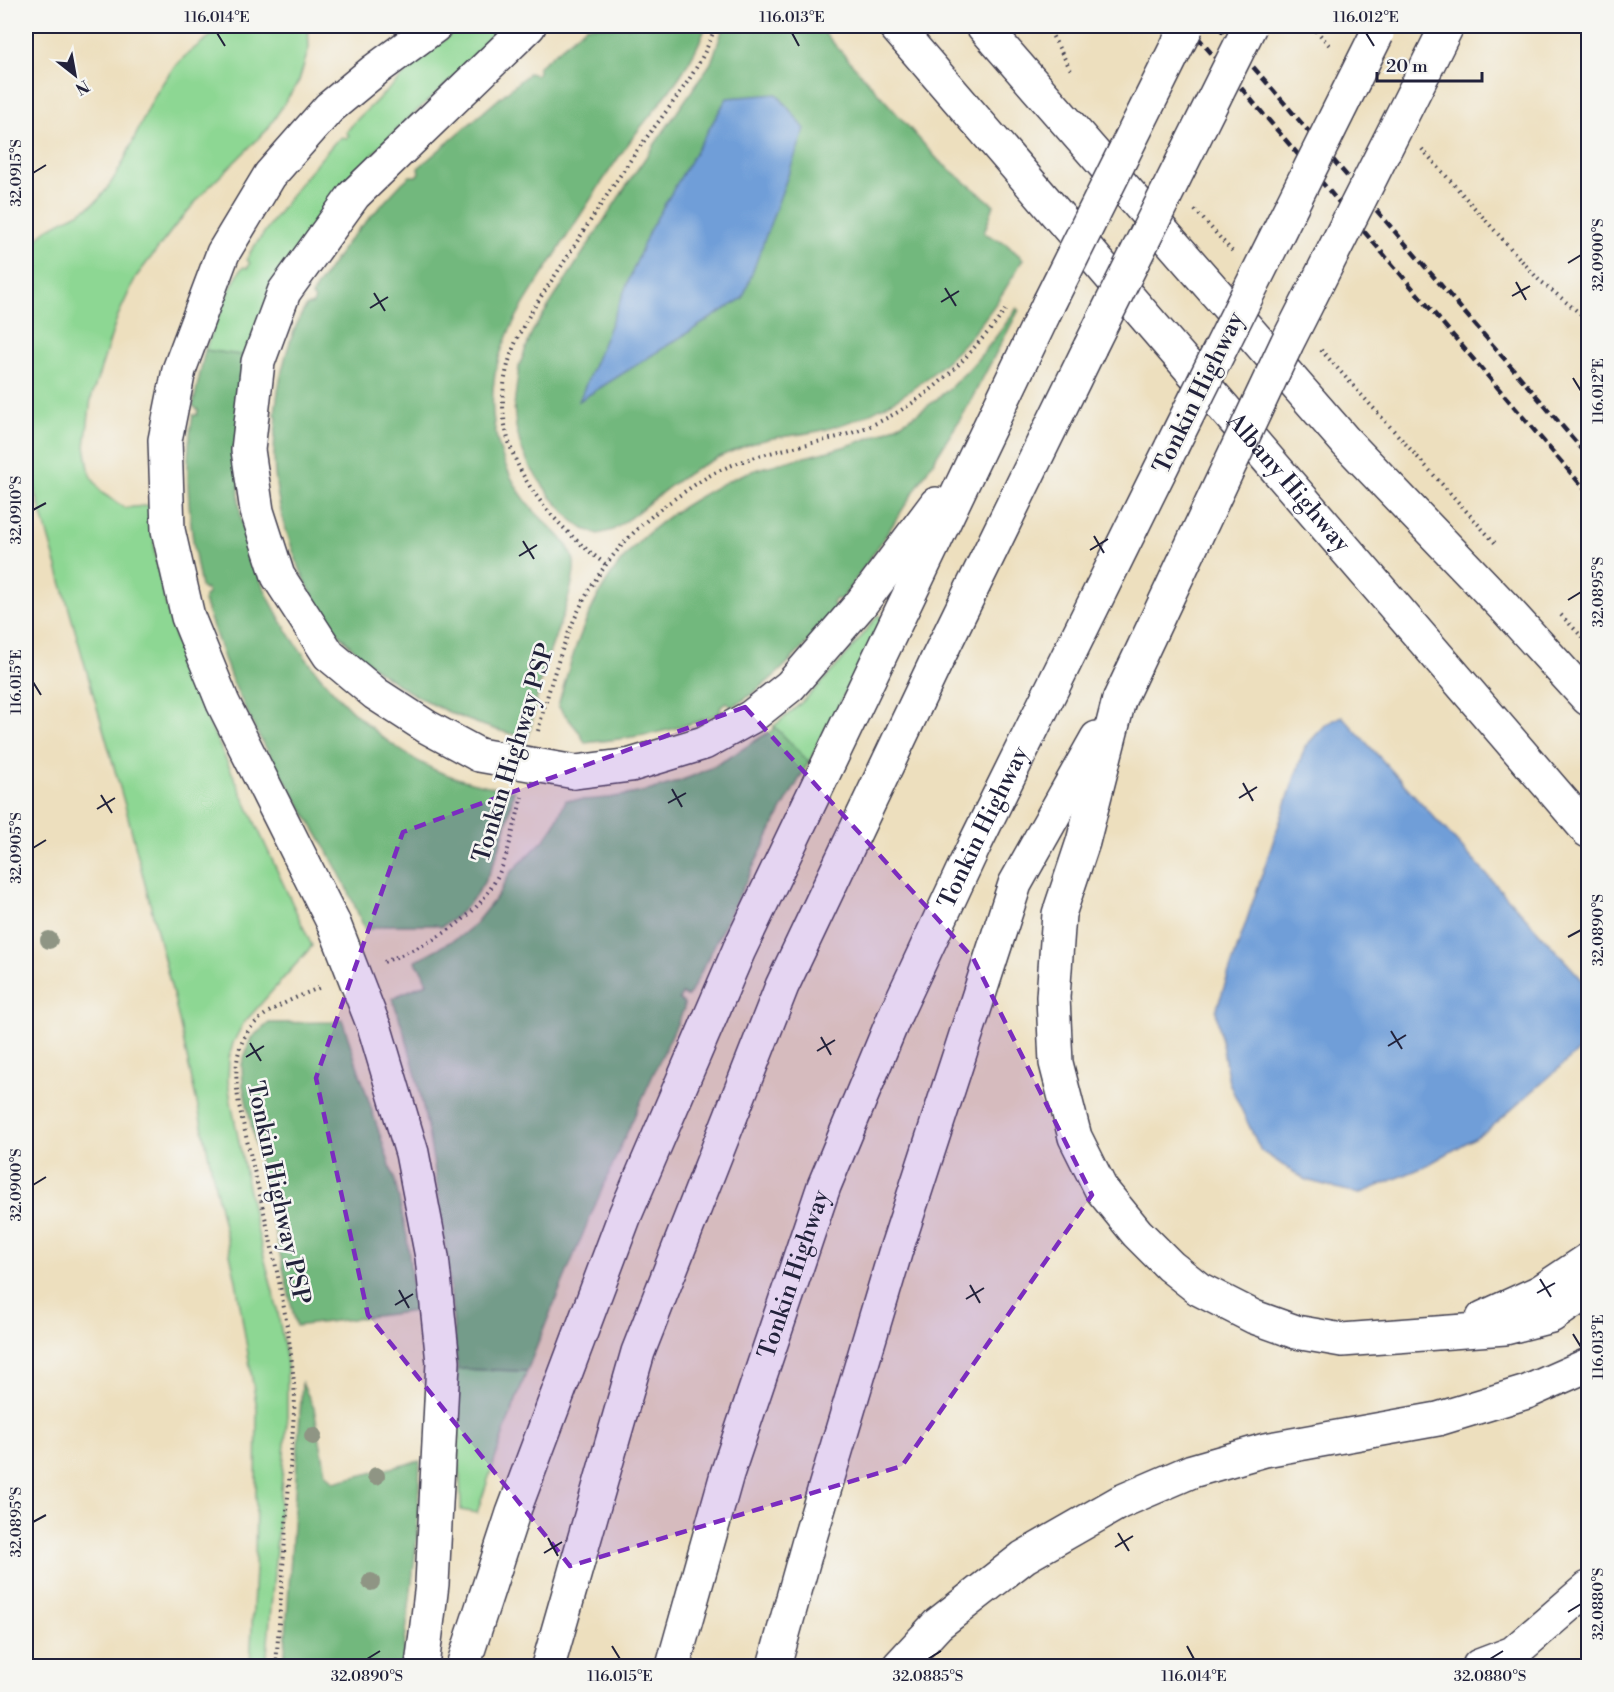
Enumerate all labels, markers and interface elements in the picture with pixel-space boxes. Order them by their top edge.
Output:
text: 116.014°E [184,8,250,27]
text: 116.013°E [759,8,825,27]
text: 116.012°E [1333,8,1399,27]
north arrow [45,45,105,105]
scale bar [1377,45,1482,83]
text: 20 m [1386,55,1428,78]
text: N [71,75,93,99]
text: 32.0915°S [7,139,26,207]
text: 32.0900°S [1589,218,1608,292]
street label: Tonkin Highway [1147,307,1251,479]
text: 116.012°E [1589,358,1608,424]
street label: Albany Highway [1220,406,1357,559]
text: 32.0910°S [7,476,26,544]
text: 32.0895°S [1589,557,1608,627]
street label: Tonkin Highway PSP [466,640,562,866]
text: 116.015°E [7,649,26,715]
street label: Tonkin Highway [932,741,1036,913]
text: 32.0905°S [7,812,26,884]
text: 32.0890°S [1589,894,1608,966]
street label: Tonkin Highway PSP [240,1078,316,1308]
text: 32.0900°S [7,1148,26,1222]
street label: Tonkin Highway [752,1186,837,1363]
text: 116.013°E [1589,1314,1608,1380]
text: 32.0895°S [7,1487,26,1557]
text: 32.0880°S [1589,1568,1608,1640]
text: 32.0890°S [331,1667,403,1686]
text: 116.015°E [587,1667,653,1686]
text: 32.0885°S [893,1667,963,1686]
text: 116.014°E [1161,1667,1227,1686]
text: 32.0880°S [1454,1667,1526,1686]

